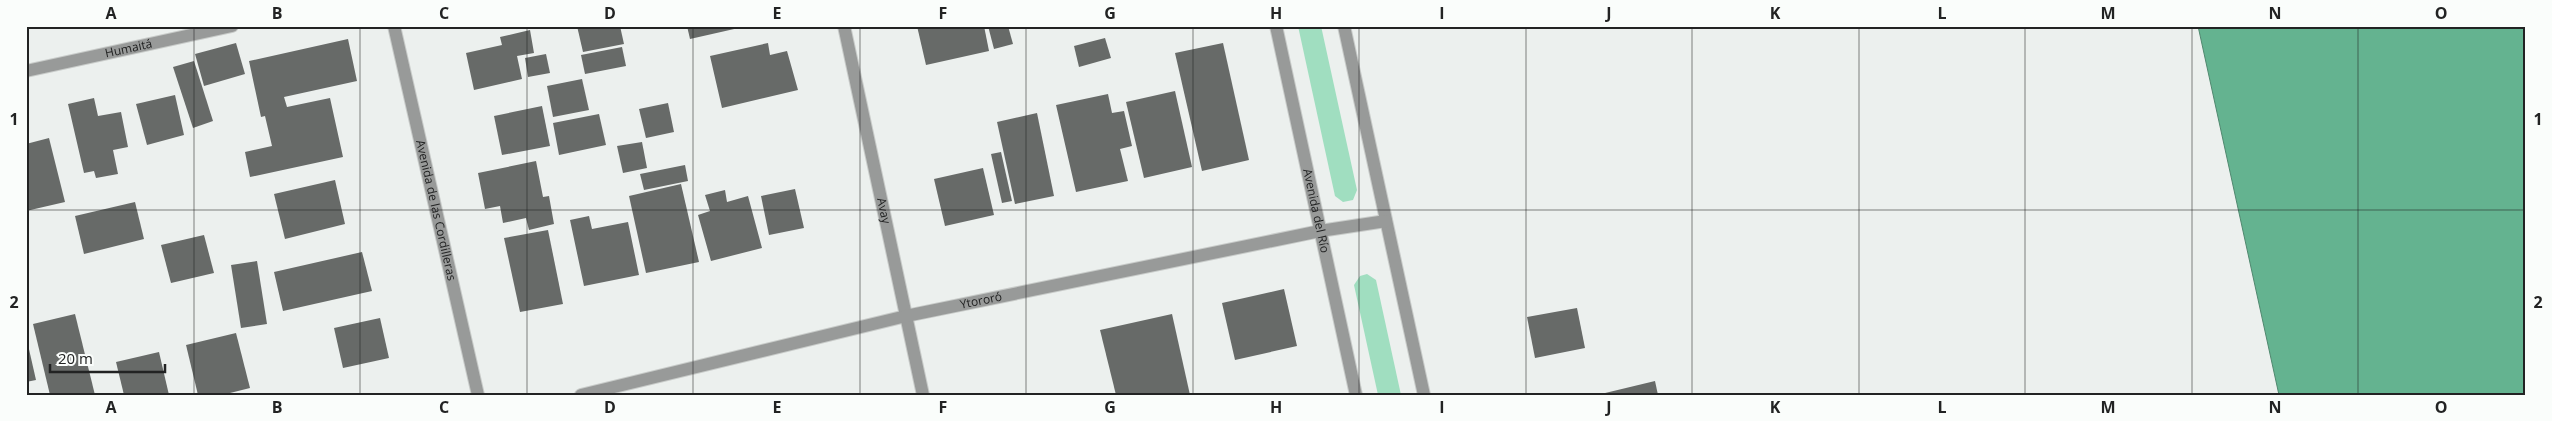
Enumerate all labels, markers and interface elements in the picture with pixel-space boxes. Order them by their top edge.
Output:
text: A [105,2,117,24]
text: B [272,2,282,24]
text: C [439,2,449,24]
text: D [604,2,616,24]
text: E [773,2,782,24]
text: F [939,2,947,24]
text: G [1104,2,1116,24]
text: H [1270,2,1282,24]
text: I [1439,2,1445,24]
text: J [1604,2,1612,24]
text: K [1770,2,1781,24]
text: L [1937,2,1947,24]
text: M [2100,2,2116,24]
text: N [2268,2,2282,24]
text: O [2435,2,2447,24]
street label: Humaitá [103,35,154,62]
text: 1 [9,108,19,130]
text: 1 [2533,108,2543,130]
street label: Avenida de las Cordilleras [412,138,461,282]
street label: Avenida del Río [1299,167,1334,254]
street label: Avay [873,196,895,226]
street label: Ytororó [958,288,1003,313]
text: 2 [9,291,19,313]
text: 2 [2533,291,2543,313]
scale bar [50,341,165,373]
text: 20 m [58,348,93,368]
text: A [105,396,117,418]
text: B [272,396,282,418]
text: C [439,396,449,418]
text: D [604,396,616,418]
text: E [773,396,782,418]
text: F [939,396,947,418]
text: G [1104,396,1116,418]
text: H [1270,396,1282,418]
text: I [1439,396,1445,418]
text: J [1604,396,1612,418]
text: K [1770,396,1781,418]
text: L [1937,396,1947,418]
text: M [2100,396,2116,418]
text: N [2268,396,2282,418]
text: O [2435,396,2447,418]

